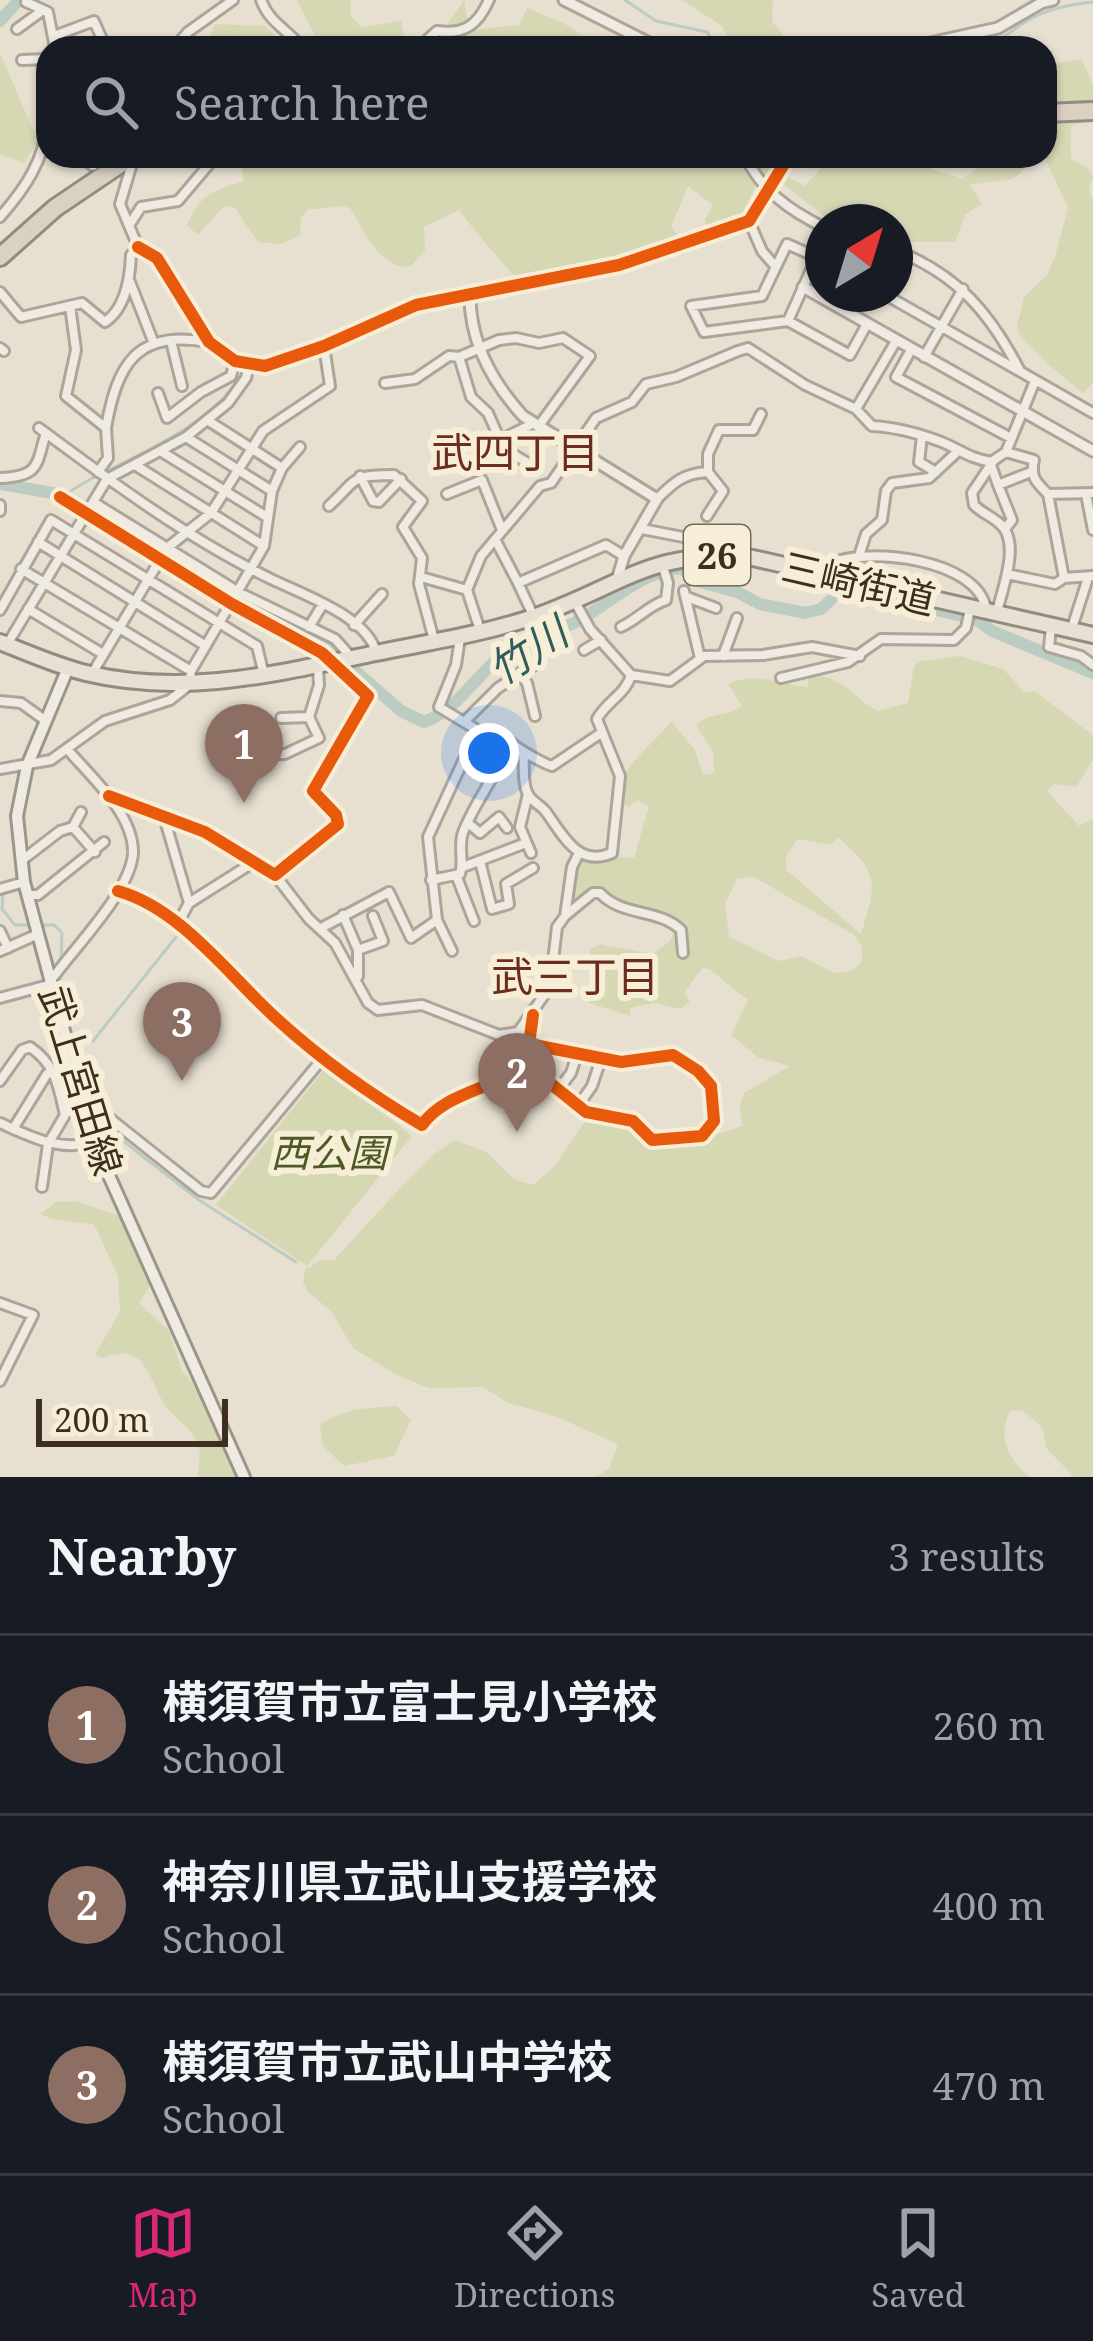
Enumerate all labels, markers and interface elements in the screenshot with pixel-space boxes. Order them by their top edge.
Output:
search box [36,36,1057,168]
icon: search [78,69,144,135]
text: Search here [174,72,429,133]
north arrow [805,204,913,312]
district label: 武四丁目 [431,423,599,480]
road number: 26 [684,525,750,585]
street label: 三崎街道 [777,539,941,625]
water label: 竹川 [476,601,581,697]
pin: 1 [205,704,283,803]
your location [459,723,519,783]
district label: 武三丁目 [491,947,659,1004]
street label: 武上宮田線 [28,979,136,1181]
pin: 3 [143,982,221,1081]
pin: 2 [478,1033,556,1132]
park label: 西公園 [270,1125,392,1178]
scale bar [36,1393,228,1446]
text: 200 m [54,1397,149,1442]
text: Nearby [48,1520,236,1590]
text: 3 results [888,1529,1045,1582]
text: 横須賀市立富士見小学校 [162,1670,657,1731]
text: 1 [76,1698,98,1751]
text: 260 m [933,1698,1045,1751]
text: School [162,1731,284,1784]
text: 神奈川県立武山支援学校 [162,1850,657,1911]
text: 2 [76,1878,98,1931]
text: 400 m [933,1878,1045,1931]
text: School [162,1911,284,1964]
text: 横須賀市立武山中学校 [162,2030,612,2091]
text: 3 [76,2058,98,2111]
text: 470 m [933,2058,1045,2111]
text: School [162,2091,284,2144]
tab: Map [128,2200,198,2317]
tab: Directions [454,2200,615,2317]
tab: Saved [871,2200,965,2317]

